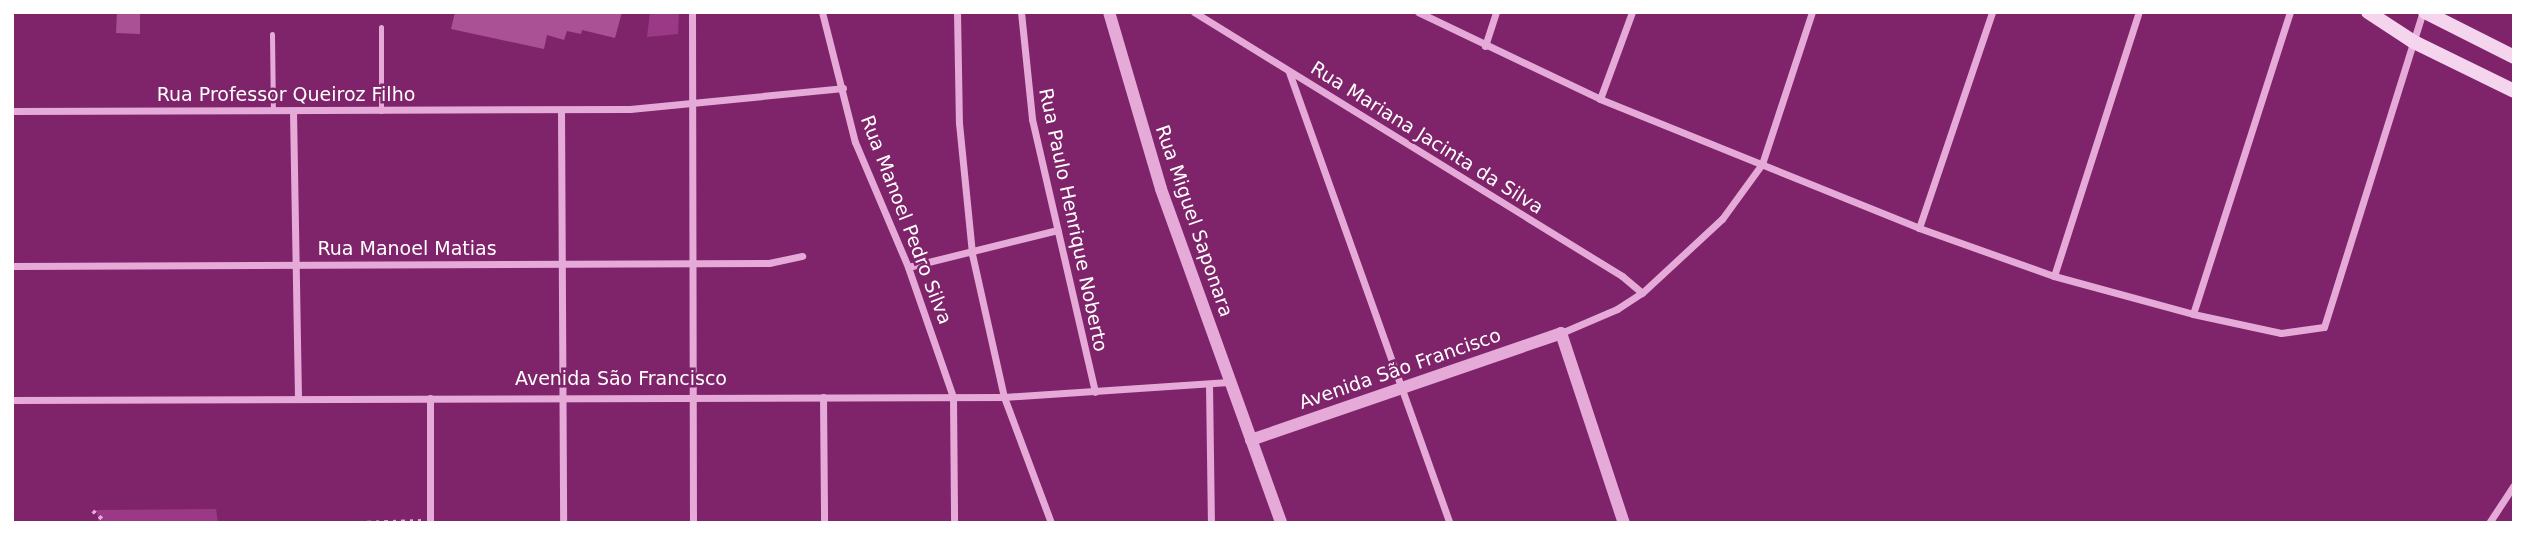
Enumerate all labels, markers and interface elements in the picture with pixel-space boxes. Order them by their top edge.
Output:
street label: Rua Mariana Jacinta da Silva [1306,57,1548,219]
street label: Rua Professor Queiroz Filho [157,84,415,106]
street label: Rua Paulo Henrique Noberto [1034,86,1112,354]
street label: Rua Manoel Pedro Silva [856,112,956,328]
street label: Rua Miguel Saponara [1150,122,1238,320]
street label: Rua Manoel Matias [317,238,497,260]
street label: Avenida São Francisco [1296,324,1504,414]
street label: Avenida São Francisco [515,368,727,390]

